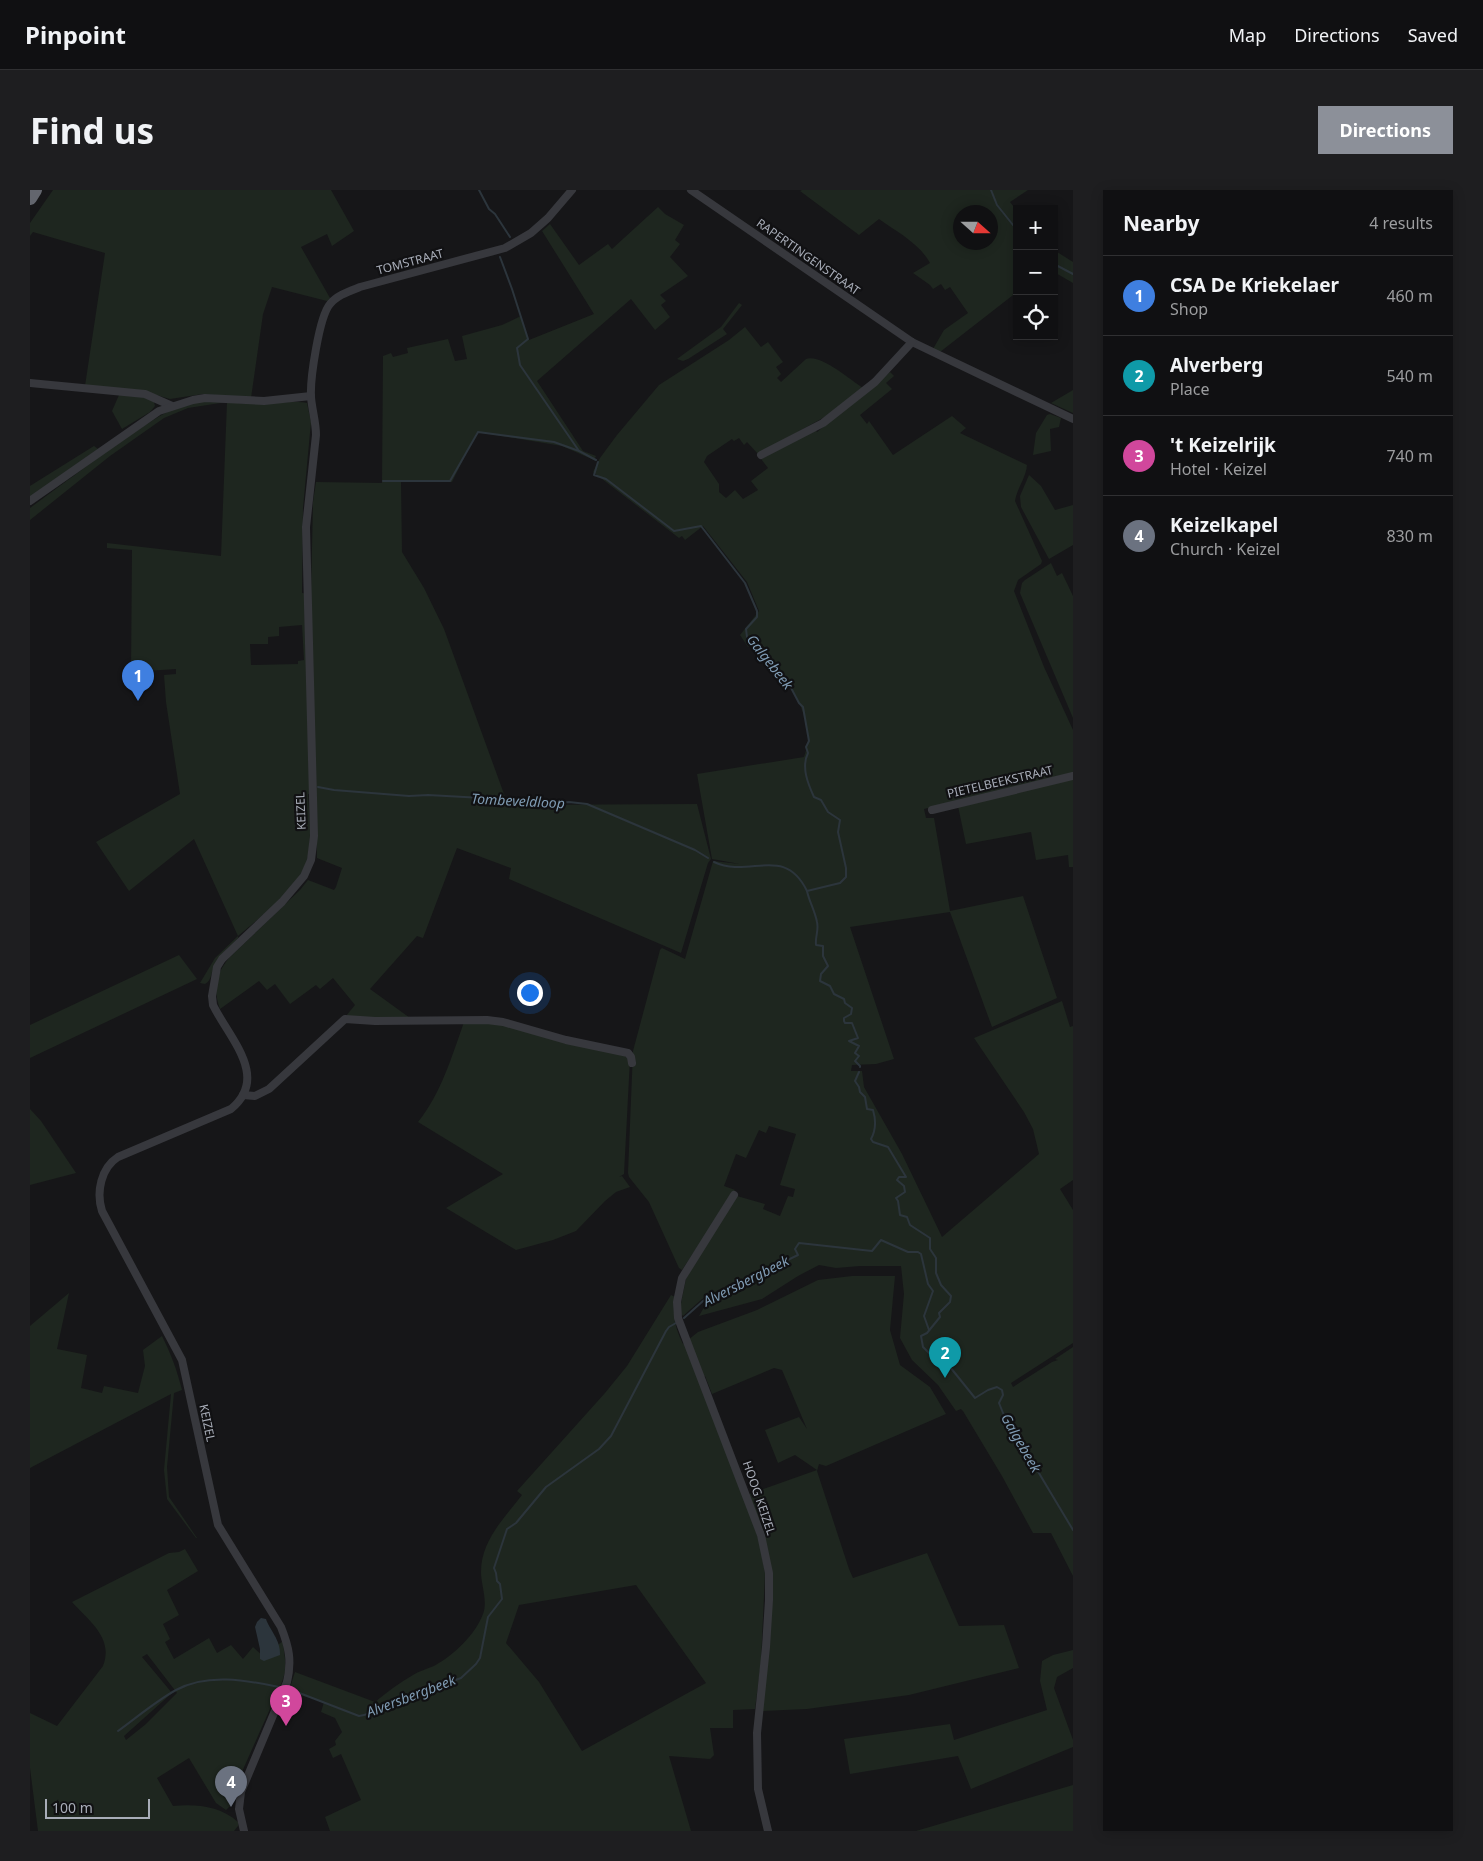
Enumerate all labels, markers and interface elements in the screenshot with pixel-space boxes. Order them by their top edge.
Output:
text: Pinpoint [25,18,126,51]
text: Map [1229,23,1266,47]
text: Directions [1294,23,1380,47]
text: Saved [1408,23,1458,47]
button: Directions [1318,106,1453,154]
text: Find us [30,107,154,154]
north arrow [953,205,998,250]
map controls [1013,205,1058,340]
button: + [1013,205,1058,250]
text: Nearby [1123,209,1199,237]
text: 4 results [1369,212,1433,234]
street label: RAPERTINGENSTRAAT [753,214,864,299]
street label: TOMSTRAAT [375,244,446,279]
button: − [1013,250,1058,295]
text: CSA De Kriekelaer [1170,272,1339,298]
text: 1 [1134,285,1144,307]
text: 460 m [1386,285,1433,307]
button: locate [1013,295,1058,340]
text: Shop [1170,298,1208,320]
text: Alverberg [1170,352,1263,378]
text: 2 [1134,365,1144,387]
text: 540 m [1386,365,1433,387]
text: Place [1170,378,1210,400]
text: 't Keizelrijk [1170,432,1276,458]
text: 3 [1134,445,1144,467]
text: 740 m [1386,445,1433,467]
text: Hotel · Keizel [1170,458,1267,480]
text: Keizelkapel [1170,512,1278,538]
text: 4 [1134,525,1144,547]
text: 830 m [1386,525,1433,547]
text: Church · Keizel [1170,538,1280,560]
water label: Galgebeek [743,630,799,694]
pin: 1 [122,660,154,701]
street label: PIETELBEEKSTRAAT [945,761,1055,802]
water label: Tombeveldloop [471,789,565,812]
street label: KEIZEL [291,792,310,830]
your location [517,980,543,1006]
water label: Alversbergbeek [699,1250,793,1311]
pin: 2 [929,1337,961,1378]
street label: KEIZEL [195,1403,220,1443]
water label: Galgebeek [997,1410,1046,1477]
street label: HOOG KEIZEL [739,1458,780,1537]
water label: Alversbergbeek [362,1669,459,1722]
pin: 3 [270,1685,302,1726]
pin: 4 [215,1766,247,1807]
scale bar [45,1796,150,1819]
text: 100 m [52,1798,93,1817]

